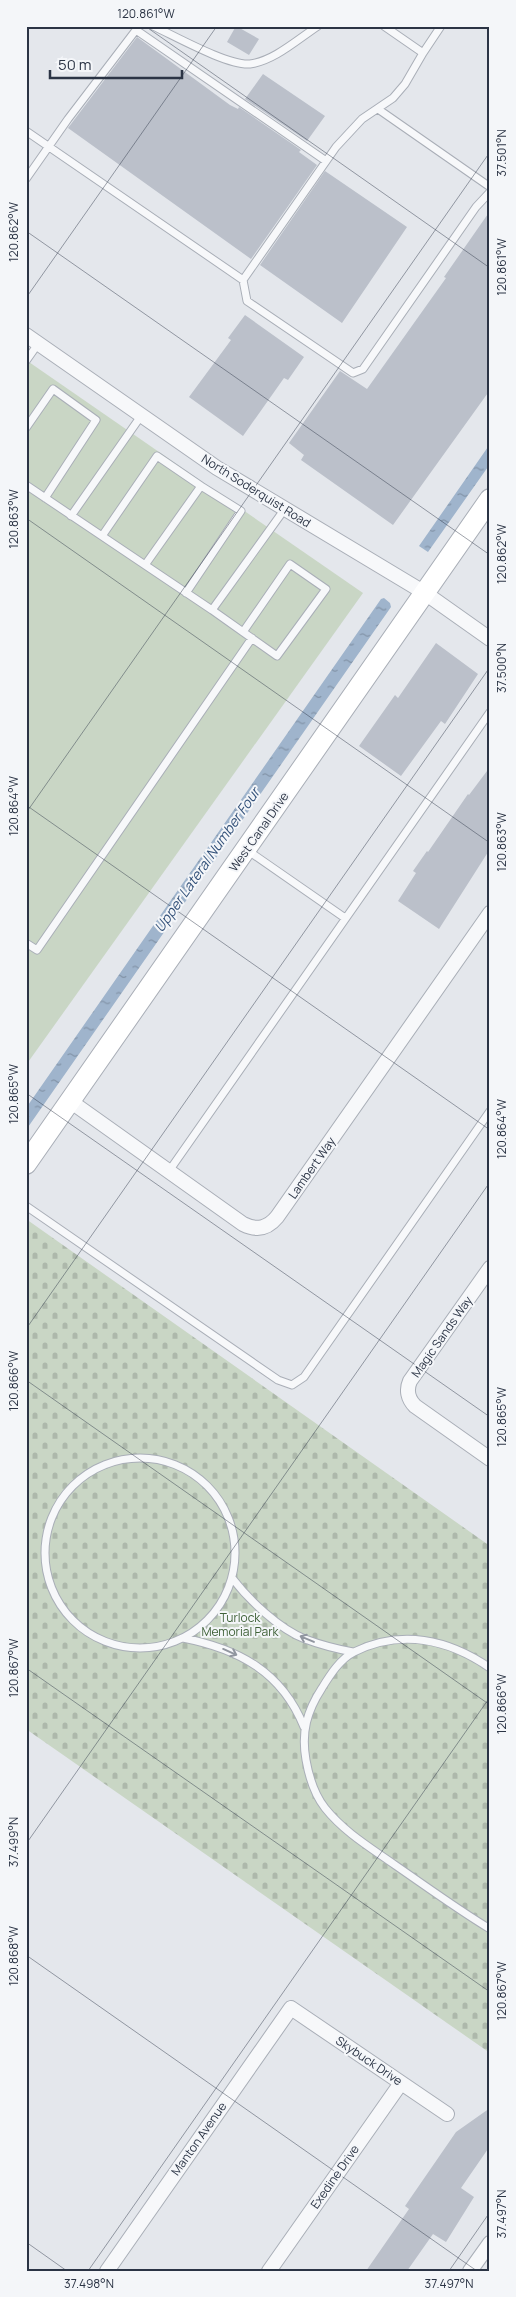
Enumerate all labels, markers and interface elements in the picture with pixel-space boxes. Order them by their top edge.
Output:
text: 120.861°W [117,5,175,22]
scale bar [50,48,182,80]
text: 50 m [58,54,92,75]
text: 37.501°N [493,129,510,177]
text: 120.862°W [5,201,22,262]
text: 120.861°W [493,238,510,296]
street label: North Soderquist Road [198,450,314,531]
text: 120.863°W [5,488,22,549]
text: 120.862°W [493,523,510,584]
text: 37.500°N [493,643,510,693]
text: 120.864°W [5,775,22,836]
water label: Upper Lateral Number Four [149,782,265,936]
street label: West Canal Drive [225,789,292,875]
text: 120.863°W [493,811,510,872]
text: 120.865°W [5,1063,22,1124]
text: 120.864°W [493,1098,510,1159]
street label: Lambert Way [284,1133,340,1202]
street label: Magic Sands Way [407,1292,476,1381]
text: 120.866°W [5,1350,22,1411]
text: 120.865°W [493,1386,510,1447]
park label: Turlock Memorial Park [201,1609,280,1640]
one-way arrow [300,1633,315,1643]
text: 120.867°W [5,1638,22,1697]
one-way arrow [222,1647,237,1657]
text: 120.866°W [493,1673,510,1734]
text: 37.499°N [5,1817,22,1867]
text: 120.868°W [5,1925,22,1986]
text: 120.867°W [493,1961,510,2020]
street label: Skybuck Drive [333,2032,406,2089]
street label: Manton Avenue [167,2099,230,2179]
street label: Exedine Drive [306,2141,363,2212]
text: 37.497°N [493,2190,510,2238]
text: 37.498°N [64,2275,114,2292]
text: 37.497°N [425,2275,473,2292]

